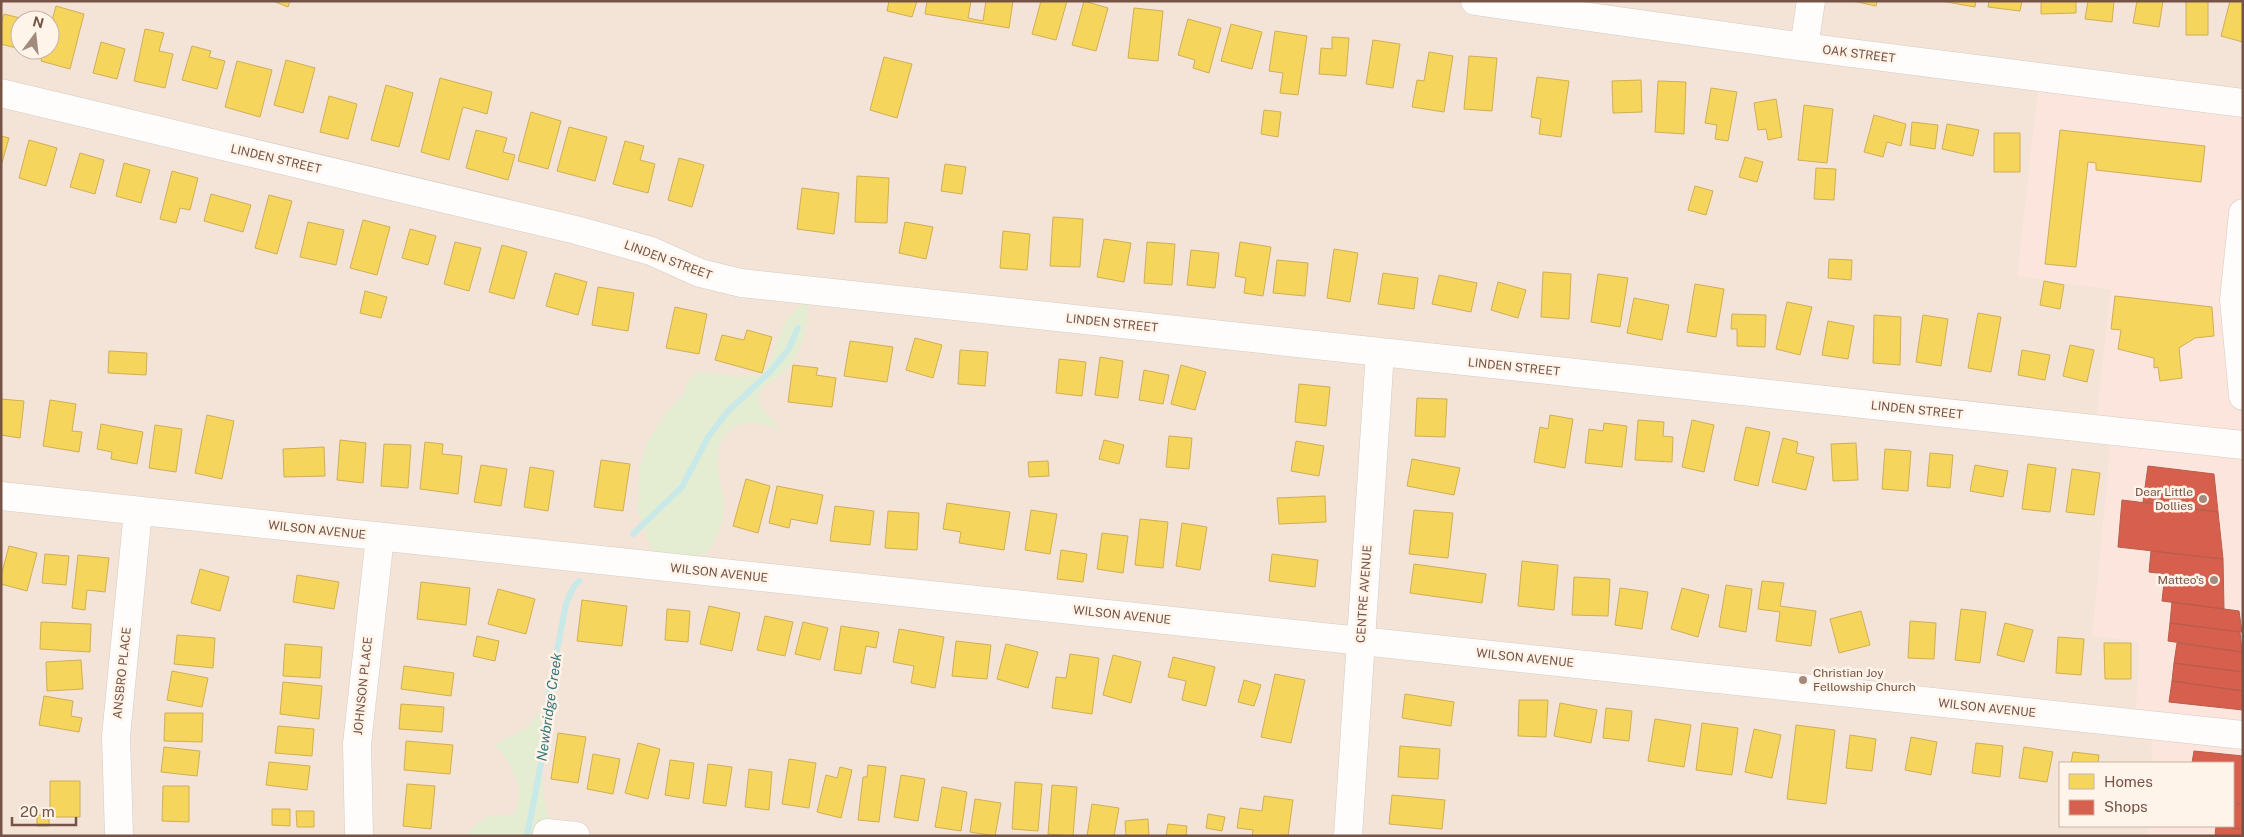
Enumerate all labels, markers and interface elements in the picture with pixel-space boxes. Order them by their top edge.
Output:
north arrow [10,10,60,60]
text: N [31,13,46,32]
street label: OAK STREET [1822,43,1896,65]
street label: LINDEN STREET [229,142,323,176]
street label: LINDEN STREET [622,238,714,282]
street label: LINDEN STREET [1065,311,1159,335]
street label: LINDEN STREET [1467,355,1561,379]
street label: LINDEN STREET [1870,398,1964,422]
place label: Dear Little Dollies [2135,485,2193,513]
marker: Dear Little Dollies [2197,493,2209,505]
street label: WILSON AVENUE [267,518,367,542]
street label: CENTRE AVENUE [1354,545,1374,643]
street label: WILSON AVENUE [669,561,769,585]
place label: Matteo's [2158,573,2204,587]
marker: Matteo's [2208,574,2220,586]
street label: WILSON AVENUE [1072,603,1172,627]
street label: ANSBRO PLACE [110,627,134,719]
street label: JOHNSON PLACE [351,636,375,736]
street label: WILSON AVENUE [1475,646,1575,670]
water label: Newbridge Creek [533,651,565,762]
place label: Christian Joy Fellowship Church [1813,666,1916,694]
marker: Christian Joy Fellowship Church [1797,674,1809,686]
street label: WILSON AVENUE [1937,696,2037,720]
legend [2059,762,2234,827]
text: Homes [2104,773,2153,790]
scale bar [12,794,76,826]
text: Shops [2104,798,2148,815]
text: 20 m [20,803,55,820]

